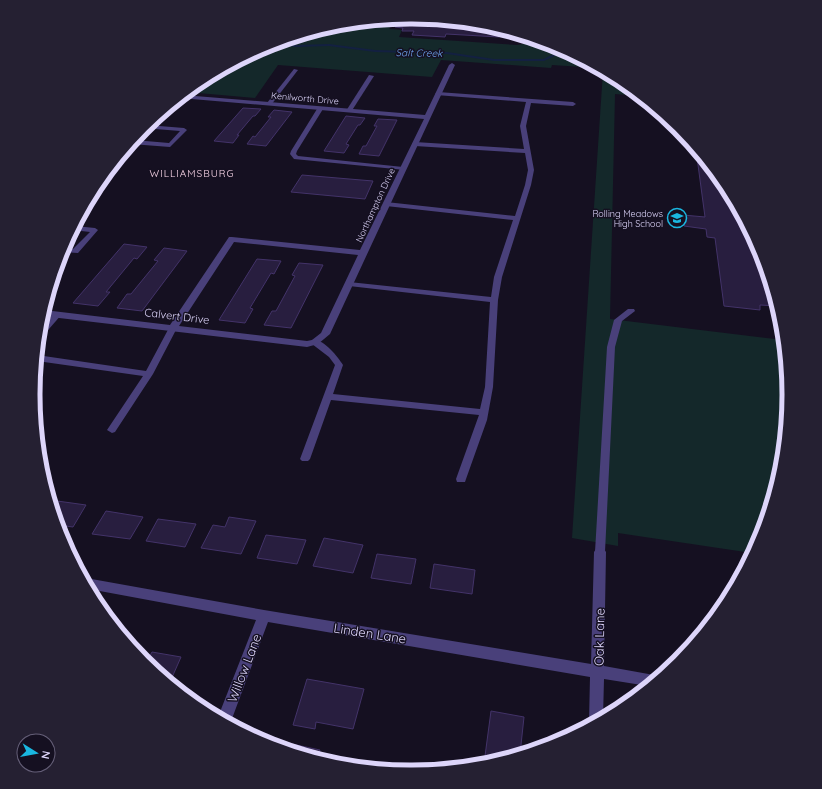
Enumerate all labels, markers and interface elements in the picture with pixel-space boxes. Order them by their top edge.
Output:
water label: Salt Creek [395,46,444,60]
street label: Kenilworth Drive [271,90,339,106]
street label: Northampton Drive [353,166,397,244]
district label: WILLIAMSBURG [150,167,234,180]
school or university icon: Rolling Meadows High School [666,207,688,229]
place label: Rolling Meadows High School [592,208,663,229]
street label: Calvert Drive [144,305,210,327]
street label: Oak Lane [590,608,608,666]
street label: Linden Lane [333,619,407,647]
street label: Willow Lane [224,632,264,704]
north arrow [16,733,56,773]
text: N [38,750,53,760]

